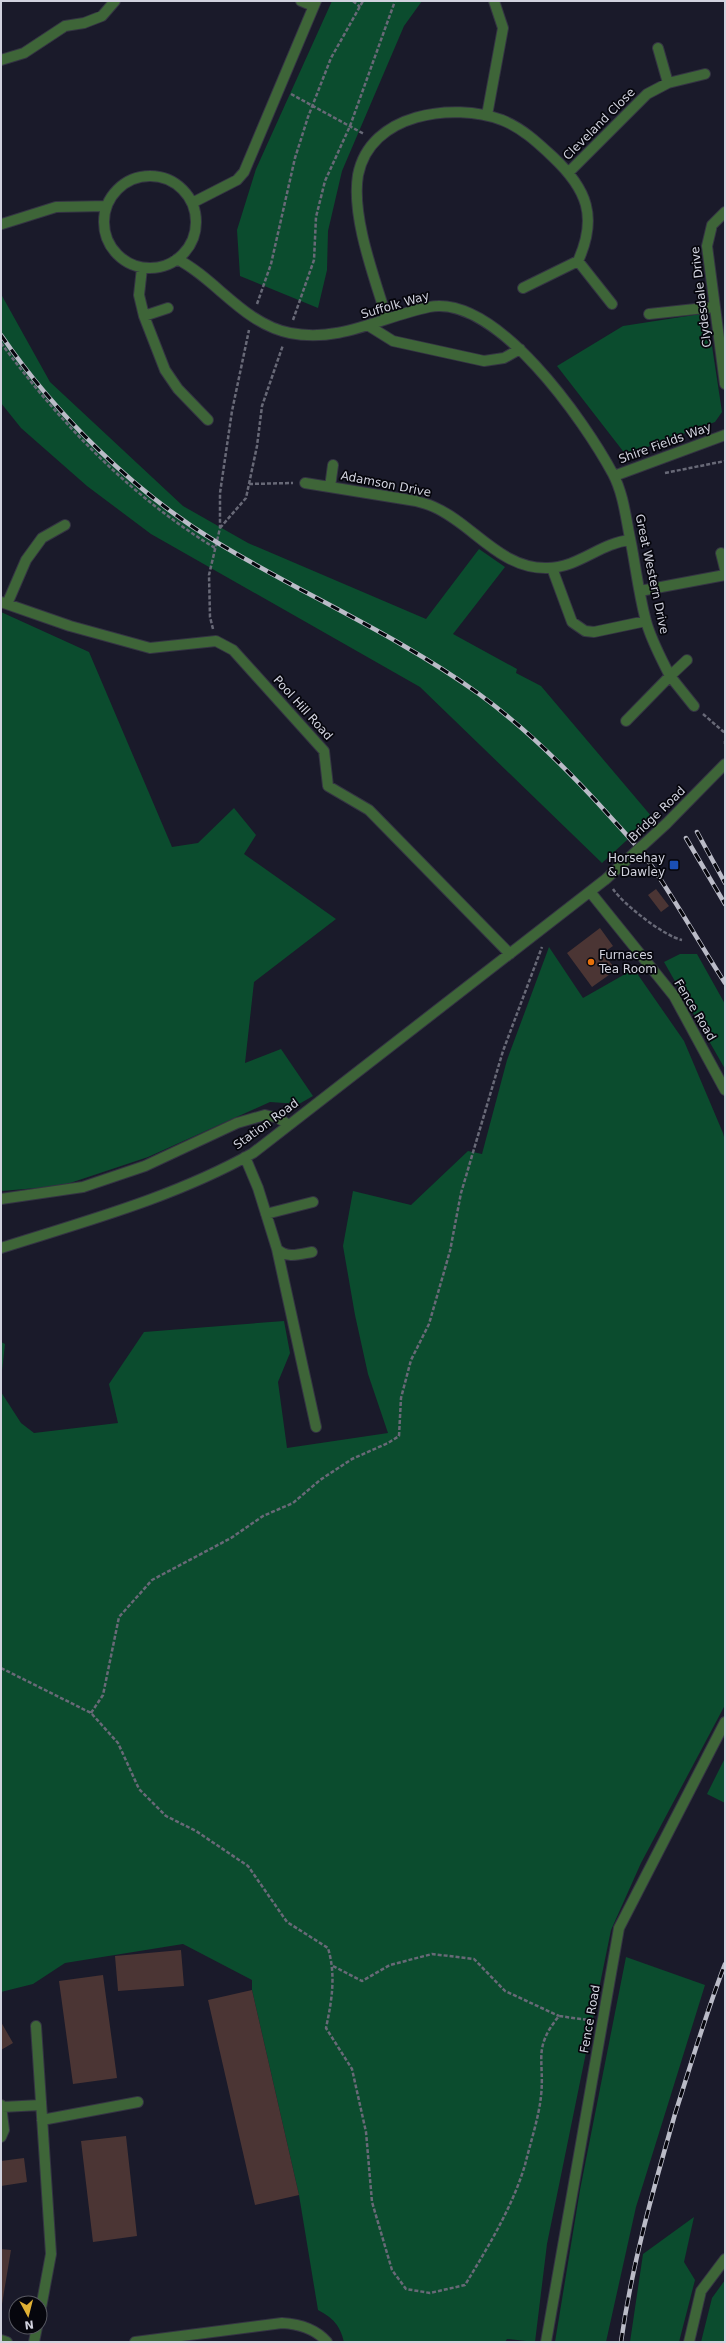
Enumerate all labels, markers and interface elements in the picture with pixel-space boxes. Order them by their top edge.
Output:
street label: Cleveland Close [560,85,638,163]
street label: Clydesdale Drive [688,246,714,348]
street label: Suffolk Way [359,289,431,321]
street label: Shire Fields Way [617,420,713,466]
street label: Adamson Drive [340,468,432,500]
street label: Great Western Drive [632,513,672,635]
street label: Pool Hill Road [270,673,336,743]
street label: Bridge Road [626,784,688,844]
place label: Horsehay & Dawley [608,851,665,879]
marker: Horsehay & Dawley [668,859,680,871]
place label: Furnaces Tea Room [598,948,657,976]
marker: Furnaces Tea Room [586,957,596,967]
street label: Fence Road [671,977,719,1043]
street label: Station Road [231,1096,301,1152]
street label: Fence Road [577,1984,603,2054]
north arrow [8,2295,48,2335]
text: N [24,2317,35,2331]

